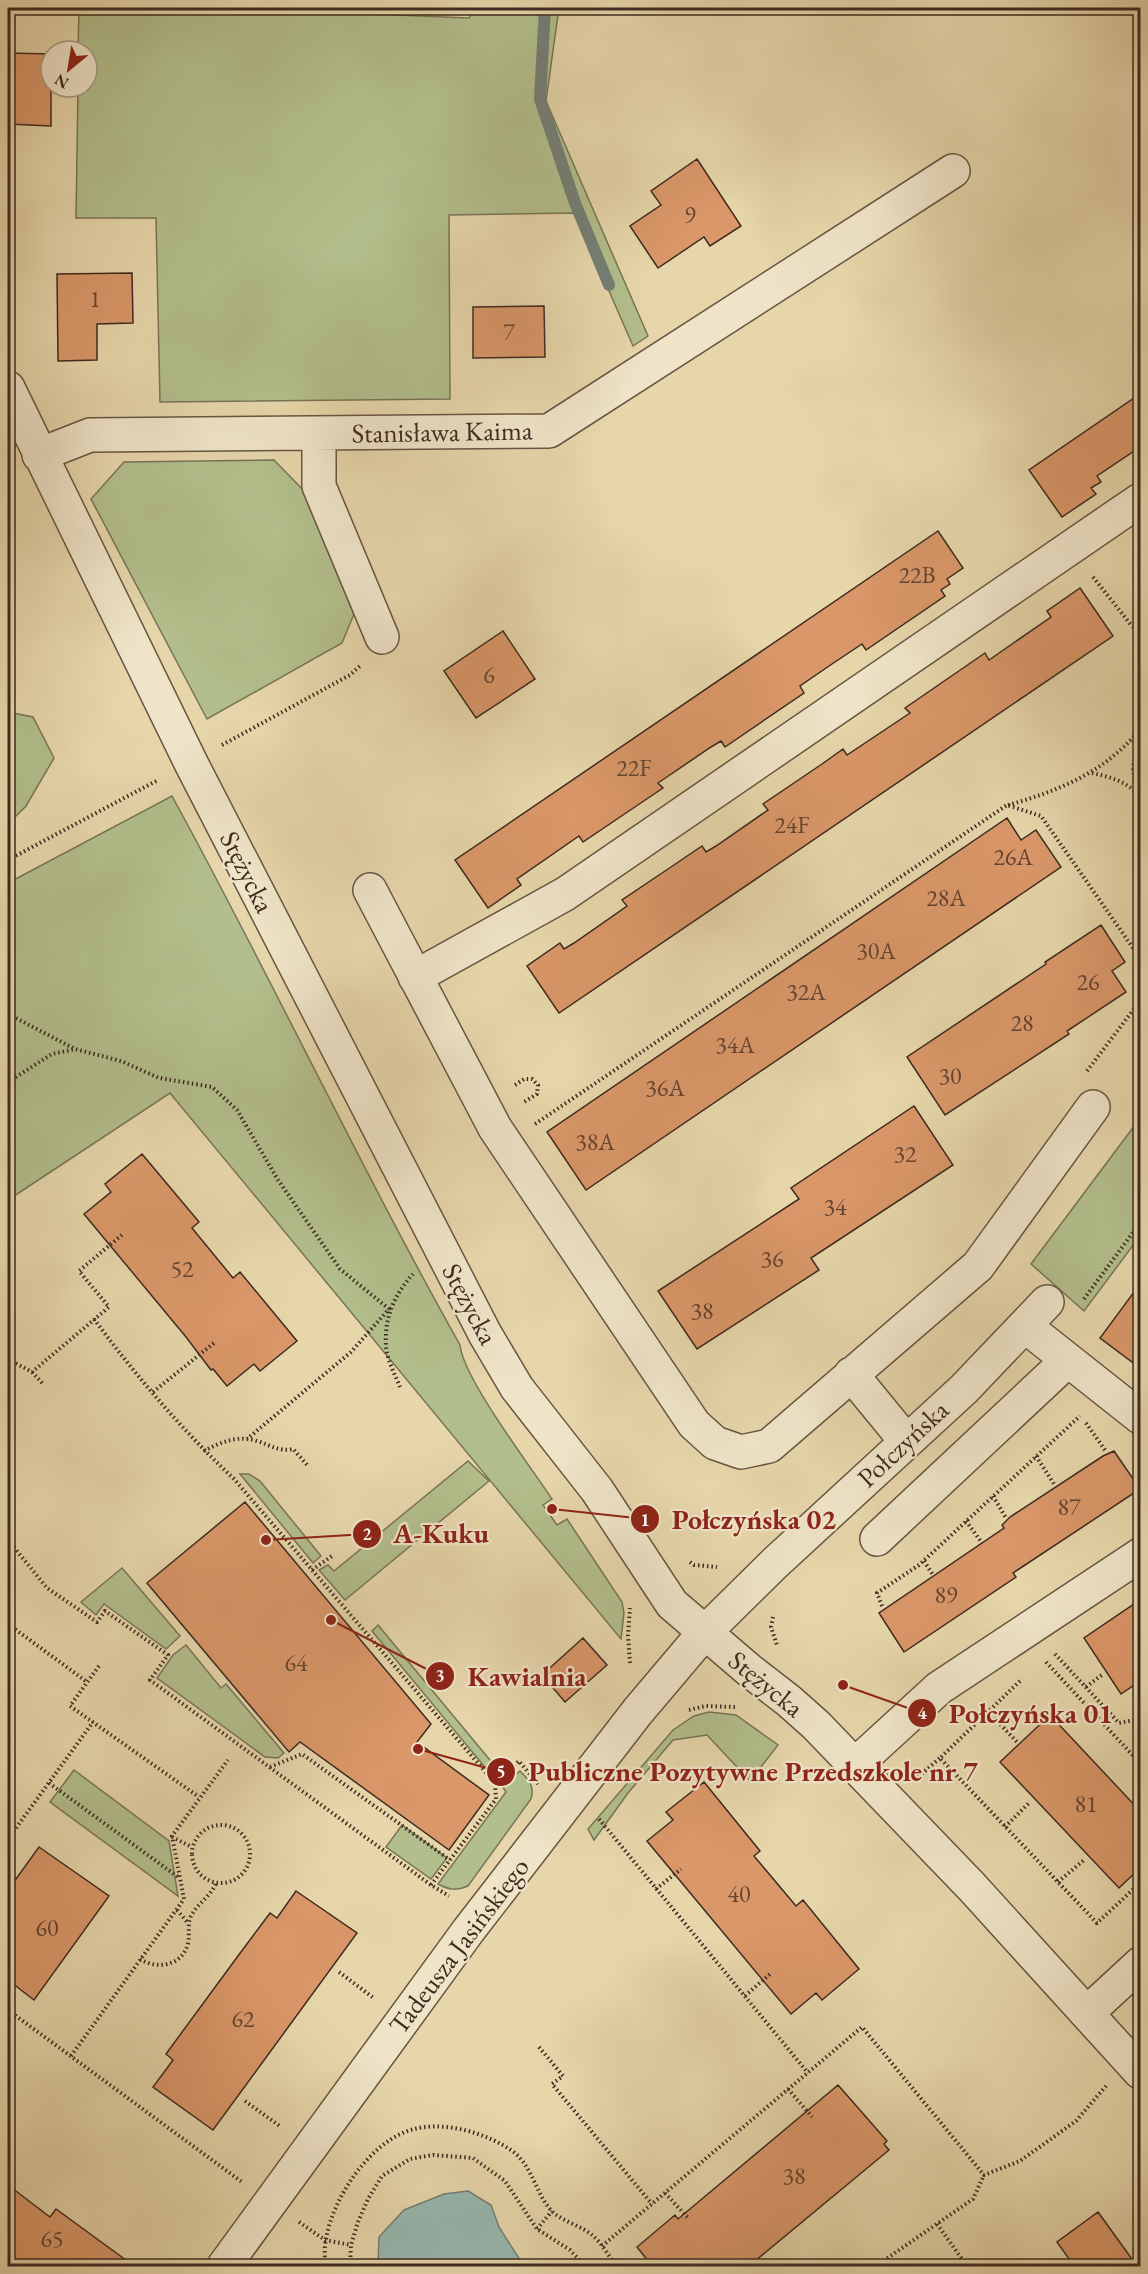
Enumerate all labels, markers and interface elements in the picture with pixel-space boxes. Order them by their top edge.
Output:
north arrow [39,39,99,99]
text: N [51,69,73,94]
house number: 9 [684,199,696,230]
house number: 1 [89,283,101,314]
house number: 7 [503,316,515,347]
street label: Stanisława Kaima [351,412,533,451]
house number: 22B [898,559,936,590]
house number: 6 [483,659,495,690]
house number: 22F [616,752,652,783]
house number: 24F [774,809,810,840]
street label: Stężycka [212,825,283,919]
house number: 26A [993,841,1033,872]
house number: 28A [926,882,966,913]
house number: 30A [856,935,896,966]
house number: 26 [1076,966,1100,997]
house number: 32A [786,976,826,1007]
house number: 28 [1010,1007,1034,1038]
house number: 34A [715,1029,755,1060]
house number: 30 [938,1060,962,1091]
house number: 36A [645,1072,685,1103]
house number: 38A [575,1126,615,1157]
house number: 32 [893,1138,917,1169]
house number: 34 [823,1191,847,1222]
house number: 36 [760,1243,784,1274]
house number: 52 [170,1253,194,1284]
street label: Stężycka [435,1257,506,1351]
house number: 38 [690,1295,714,1326]
street label: Połczyńska [849,1392,956,1495]
house number: 87 [1057,1491,1081,1522]
callout: Połczyńska 02 [630,1496,848,1542]
text: Połczyńska 02 [672,1501,836,1537]
text: 1 [640,1508,650,1531]
callout: A-Kuku [352,1511,501,1557]
text: A-Kuku [392,1515,489,1551]
text: 2 [362,1522,372,1545]
house number: 89 [934,1579,958,1610]
street label: Stężycka [721,1643,811,1725]
house number: 64 [284,1647,308,1678]
callout: Kawialnia [425,1653,598,1699]
text: Kawialnia [468,1658,587,1694]
text: 3 [435,1664,445,1687]
callout: Połczyńska 01 [907,1690,1125,1736]
text: Połczyńska 01 [949,1695,1113,1731]
text: 4 [917,1701,927,1724]
callout: Publiczne Pozytywne Przedszkole nr 7 [486,1749,990,1795]
text: Publiczne Pozytywne Przedszkole nr 7 [528,1753,978,1789]
text: 5 [496,1760,506,1783]
house number: 81 [1074,1788,1098,1819]
street label: Tadeusza Jasińskiego [381,1850,537,2041]
house number: 40 [727,1878,751,1909]
house number: 60 [35,1912,59,1943]
house number: 62 [231,2003,255,2034]
house number: 38 [782,2160,806,2191]
house number: 65 [40,2223,64,2254]

